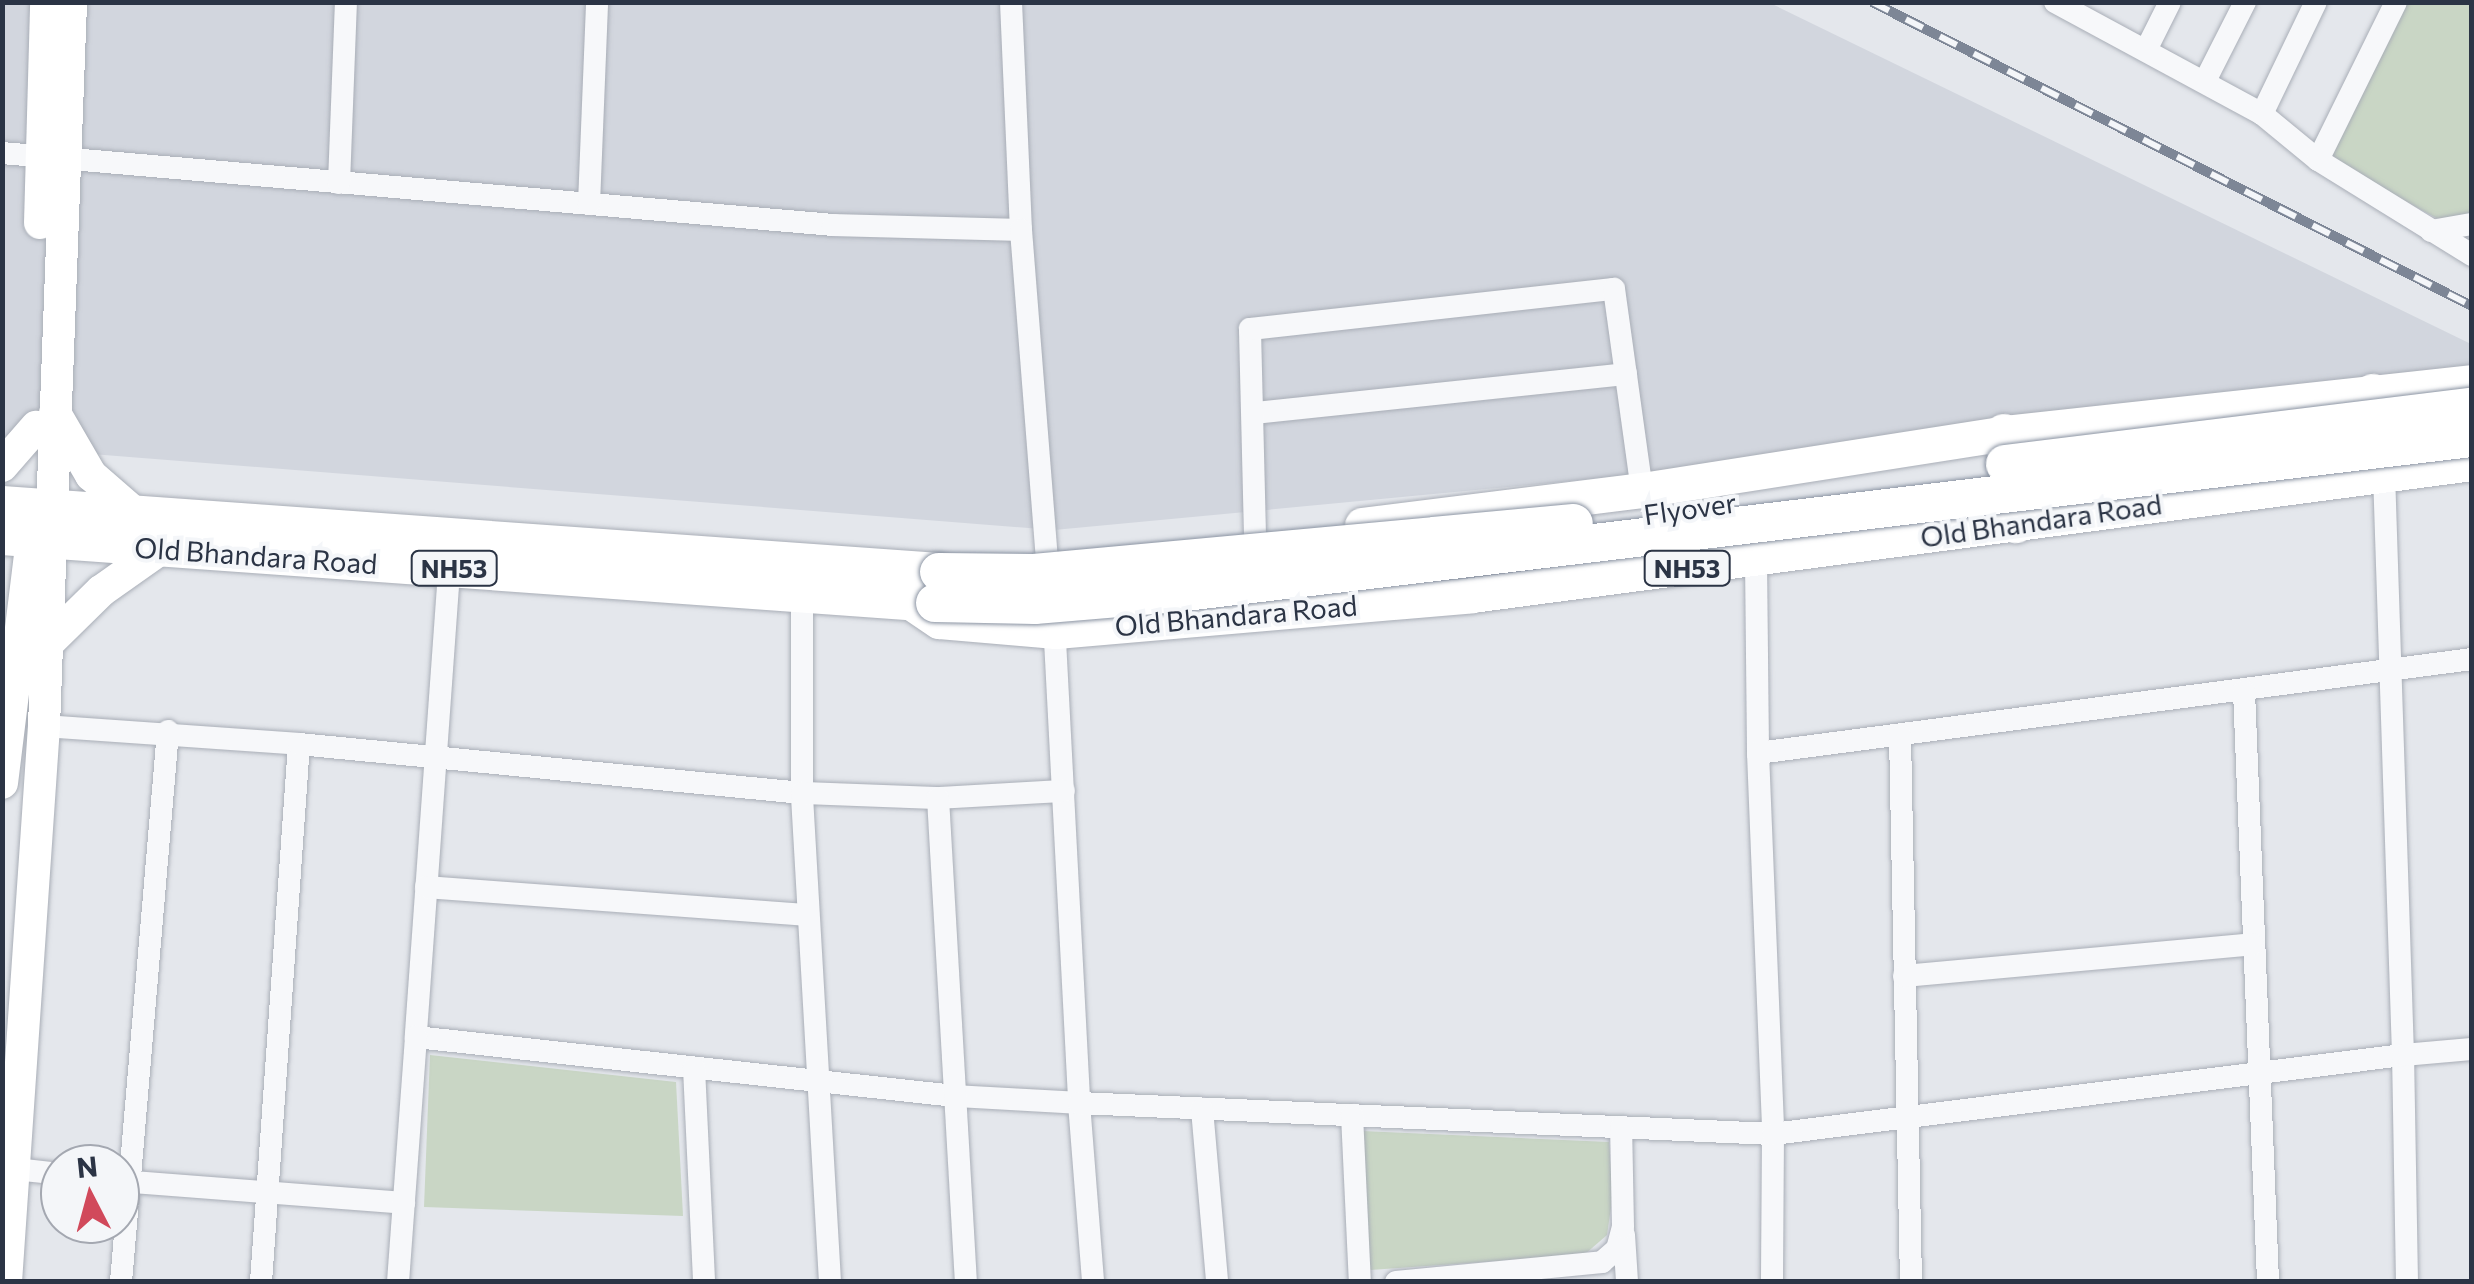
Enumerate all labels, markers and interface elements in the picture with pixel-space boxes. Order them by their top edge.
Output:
street label: Flyover [1642,485,1738,531]
street label: Old Bhandara Road [1918,486,2164,554]
street label: Old Bhandara Road [133,530,379,580]
road number: NH53 [409,548,499,588]
road number: NH53 [1642,548,1732,588]
street label: Old Bhandara Road [1113,588,1359,642]
north arrow [40,1144,140,1244]
text: N [75,1148,99,1184]

